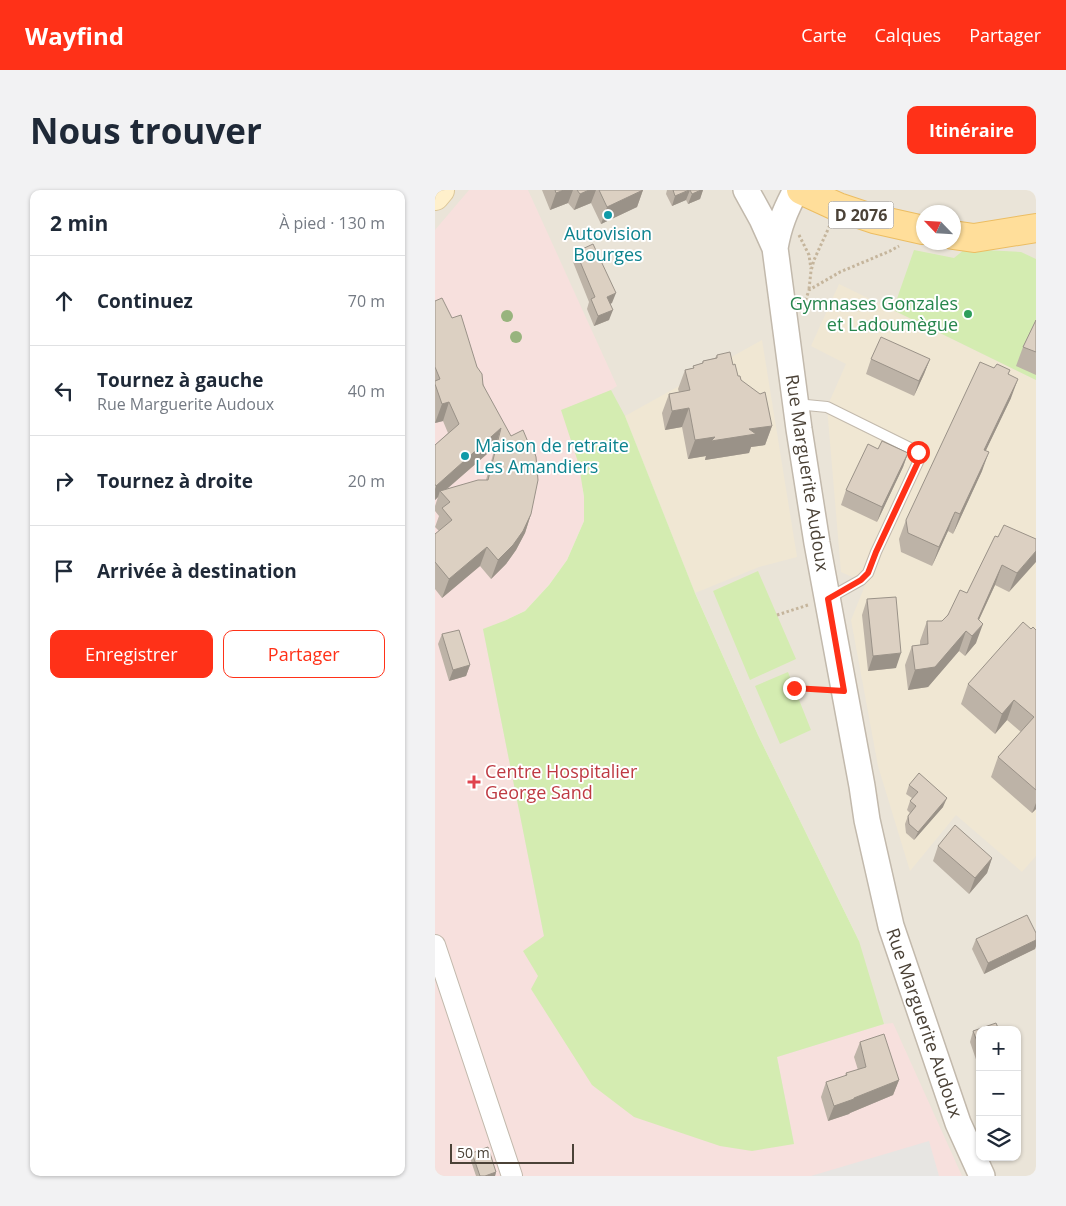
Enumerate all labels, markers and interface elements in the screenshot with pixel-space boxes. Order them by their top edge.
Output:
text: Wayfind [25,19,124,52]
text: Carte [801,23,847,47]
text: Calques [875,23,941,47]
text: Partager [969,23,1041,47]
button: Itinéraire [907,106,1036,154]
text: Nous trouver [30,107,262,154]
road number: D 2076 [829,202,893,228]
north arrow [916,205,961,250]
text: 2 min [50,209,108,237]
marker: Autovision Bourges [602,209,614,221]
text: À pied · 130 m [279,212,385,234]
place label: Autovision Bourges [564,221,652,266]
icon: ahead [50,287,78,315]
text: Continuez [97,288,193,314]
text: 70 m [348,290,385,312]
place label: Gymnases Gonzales et Ladoumègue [790,291,958,336]
marker: Gymnases Gonzales et Ladoumègue [962,308,974,320]
text: Tournez à gauche [97,367,263,393]
street label: Rue Marguerite Audoux [781,373,836,574]
icon: left [50,377,78,405]
text: 40 m [348,380,385,402]
text: Rue Marguerite Audoux [97,393,274,415]
place label: Maison de retraite Les Amandiers [475,433,629,478]
route start [907,441,930,464]
marker: Maison de retraite Les Amandiers [459,450,471,462]
icon: right [50,467,78,495]
text: Tournez à droite [97,468,253,494]
text: 20 m [348,470,385,492]
icon: arrive [50,557,78,585]
text: Arrivée à destination [97,558,297,584]
button: Enregistrer [50,630,213,678]
button: Partager [223,630,385,678]
route end [783,677,806,700]
place label: Centre Hospitalier George Sand [485,759,638,804]
marker: Centre Hospitalier George Sand [467,775,481,789]
street label: Rue Marguerite Audoux [881,925,969,1121]
map controls [976,1026,1021,1161]
button: + [976,1026,1021,1071]
button: − [976,1071,1021,1116]
button: layers [976,1116,1021,1161]
scale bar [450,1141,574,1164]
text: 50 m [457,1143,490,1162]

